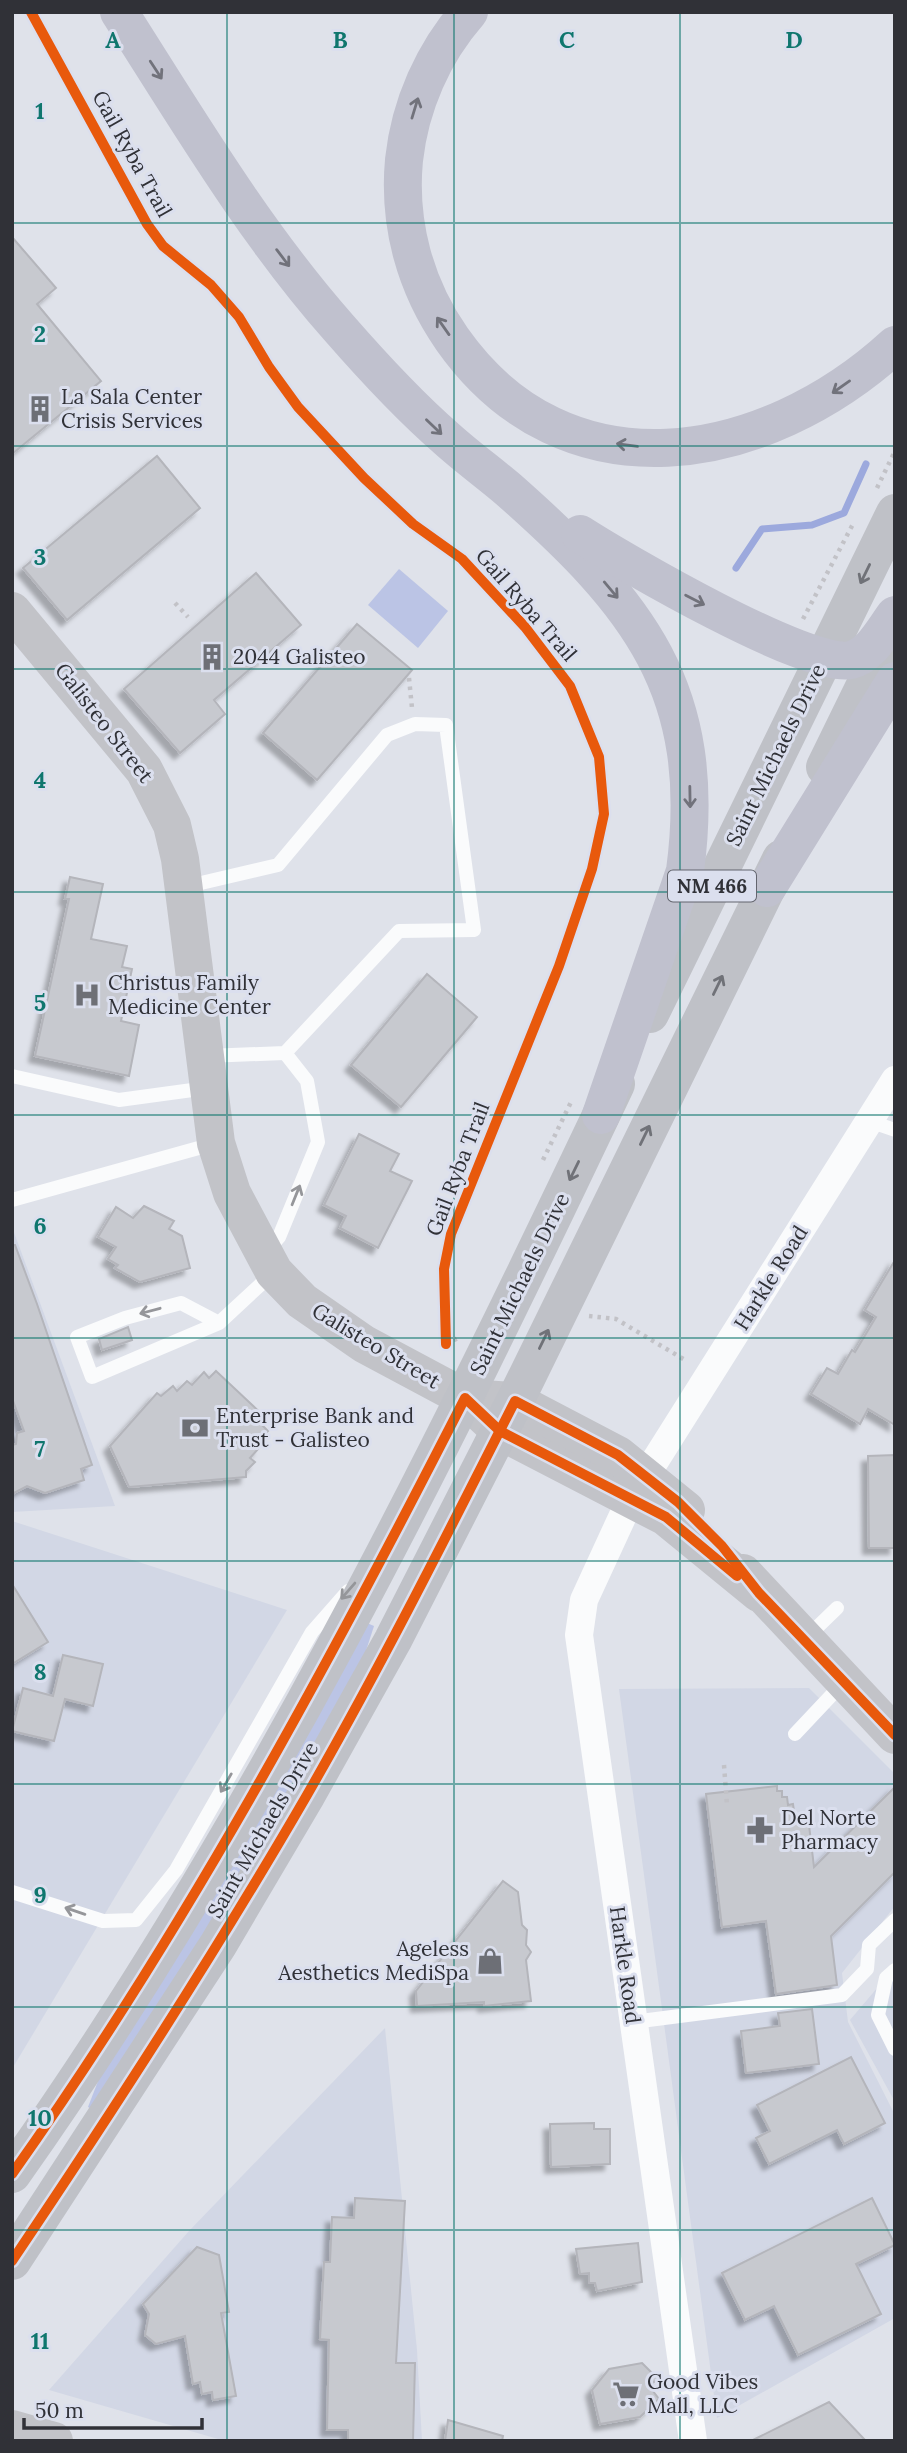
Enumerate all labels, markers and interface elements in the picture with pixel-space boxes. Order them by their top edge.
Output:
text: A [105,25,121,54]
text: B [332,25,348,54]
text: C [559,25,575,54]
text: D [785,25,803,54]
one-way arrow [149,59,163,79]
street label: Gail Ryba Trail [86,85,178,222]
text: 1 [35,96,45,125]
one-way arrow [410,98,422,120]
one-way arrow [275,248,290,267]
one-way arrow [436,317,450,336]
text: 2 [34,319,46,348]
one-way arrow [832,380,851,394]
place label: La Sala Center Crisis Services [61,383,203,434]
building icon: La Sala Center Crisis Services [25,394,55,424]
one-way arrow [425,419,442,436]
one-way arrow [616,438,639,451]
text: 3 [34,542,46,571]
street label: Gail Ryba Trail [470,543,583,667]
one-way arrow [857,563,871,584]
one-way arrow [603,580,619,598]
one-way arrow [684,594,705,607]
building icon: 2044 Galisteo [197,642,227,672]
place label: 2044 Galisteo [233,643,365,670]
street label: Galisteo Street [49,657,160,789]
street label: Saint Michaels Drive [720,659,831,850]
text: 4 [34,765,46,794]
one-way arrow [684,786,697,809]
road number: NM 466 [668,870,756,902]
place label: Christus Family Medicine Center [108,969,271,1020]
one-way arrow [712,975,726,996]
hospital icon: Christus Family Medicine Center [72,980,102,1010]
text: 5 [34,988,46,1017]
street label: Gail Ryba Trail [420,1098,495,1240]
one-way arrow [639,1125,652,1146]
one-way arrow [567,1160,581,1181]
one-way arrow [291,1185,304,1207]
street label: Saint Michaels Drive [464,1188,575,1379]
text: 6 [33,1211,47,1240]
street label: Harkle Road [728,1220,813,1335]
street label: Galisteo Street [307,1297,446,1395]
one-way arrow [139,1305,162,1318]
one-way arrow [538,1329,552,1350]
place label: Enterprise Bank and Trust - Galisteo [216,1402,414,1453]
bank icon: Enterprise Bank and Trust - Galisteo [180,1413,210,1443]
text: 7 [35,1434,46,1463]
one-way arrow [340,1582,356,1600]
text: 8 [33,1657,47,1686]
street label: Saint Michaels Drive [201,1737,324,1923]
one-way arrow [219,1772,233,1792]
place label: Del Norte Pharmacy [781,1804,878,1855]
pharmacy icon: Del Norte Pharmacy [745,1815,775,1845]
text: 9 [33,1880,47,1909]
one-way arrow [64,1904,86,1916]
street label: Harkle Road [604,1904,647,2026]
place label: Ageless Aesthetics MediSpa [277,1935,469,1986]
shop icon: Ageless Aesthetics MediSpa [475,1946,505,1976]
text: 10 [28,2103,52,2132]
text: 11 [31,2326,49,2355]
place label: Good Vibes Mall, LLC [647,2368,758,2419]
supermarket icon: Good Vibes Mall, LLC [611,2379,641,2409]
scale bar [24,2386,203,2430]
text: 50 m [35,2397,84,2424]

